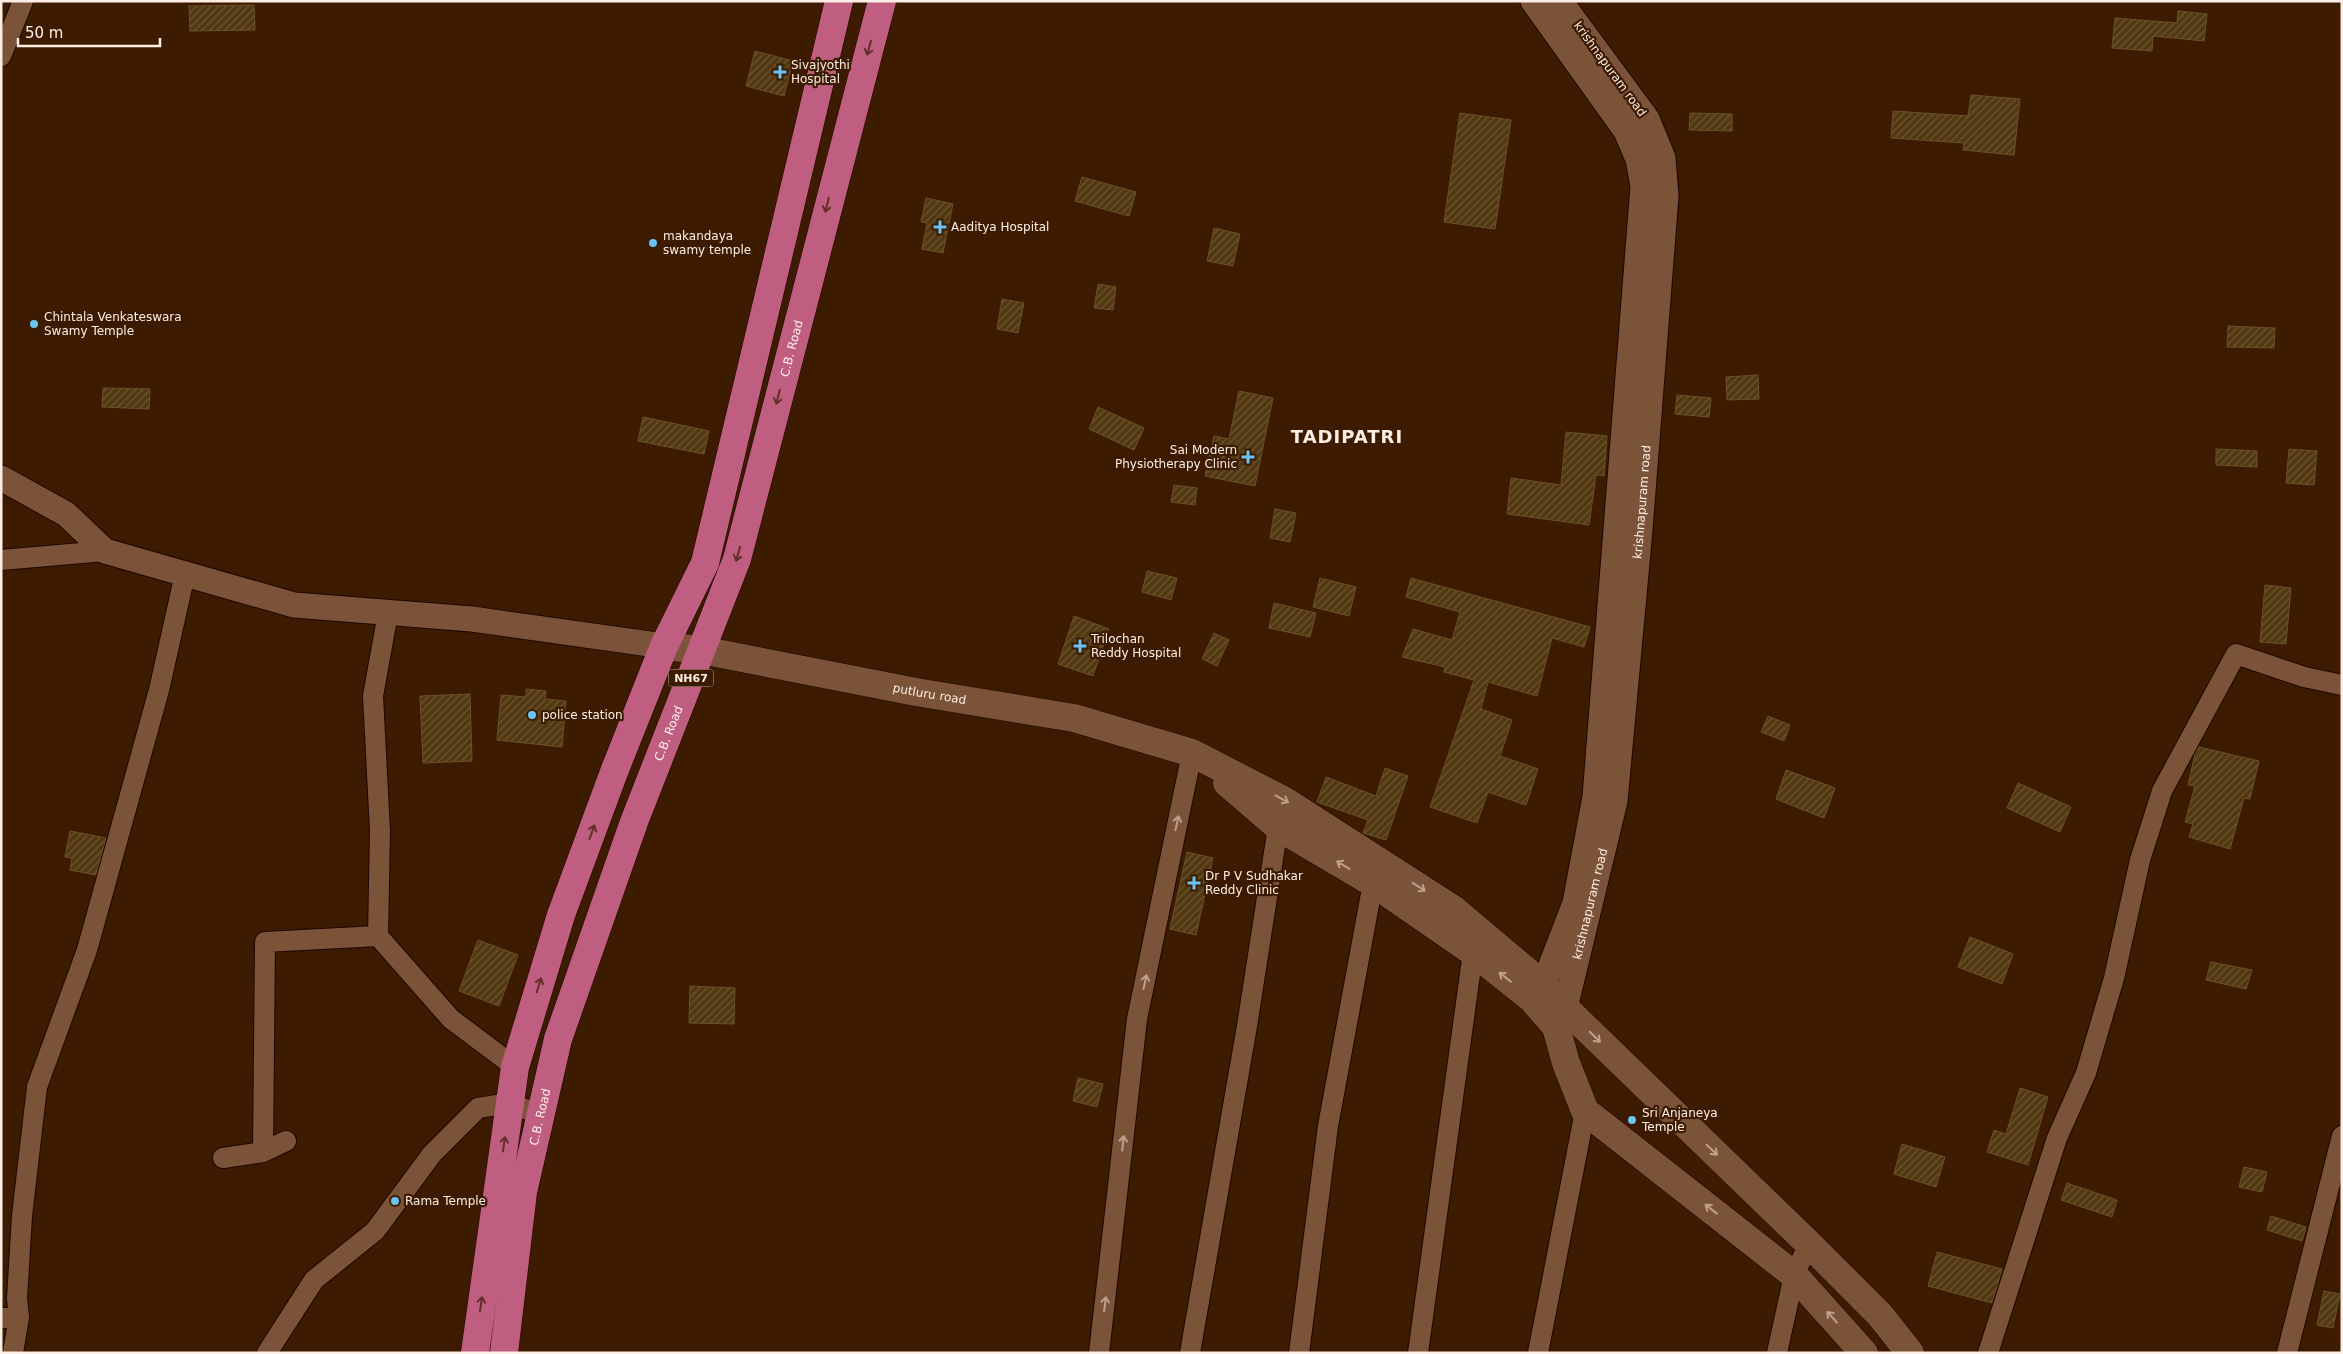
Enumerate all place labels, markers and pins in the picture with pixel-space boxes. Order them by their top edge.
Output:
place label: Sivajyothi Hospital [791,58,850,86]
marker: Sivajyothi Hospital [773,65,787,79]
marker: Aaditya Hospital [933,220,947,234]
place label: Aaditya Hospital [951,220,1049,234]
place label: makandaya swamy temple [663,229,751,257]
marker: makandaya swamy temple [647,237,659,249]
place label: Chintala Venkateswara Swamy Temple [44,310,182,338]
marker: Chintala Venkateswara Swamy Temple [28,318,40,330]
place label: Sai Modern Physiotherapy Clinic [1115,443,1237,471]
marker: Sai Modern Physiotherapy Clinic [1241,450,1255,464]
place label: Trilochan Reddy Hospital [1090,632,1181,660]
marker: Trilochan Reddy Hospital [1073,639,1087,653]
place label: police station [542,708,623,722]
marker: police station [526,709,538,721]
place label: Dr P V Sudhakar Reddy Clinic [1205,869,1303,897]
marker: Dr P V Sudhakar Reddy Clinic [1187,876,1201,890]
place label: Sri Anjaneya Temple [1641,1106,1718,1134]
marker: Sri Anjaneya Temple [1626,1114,1638,1126]
place label: Rama Temple [405,1194,486,1208]
marker: Rama Temple [389,1195,401,1207]

